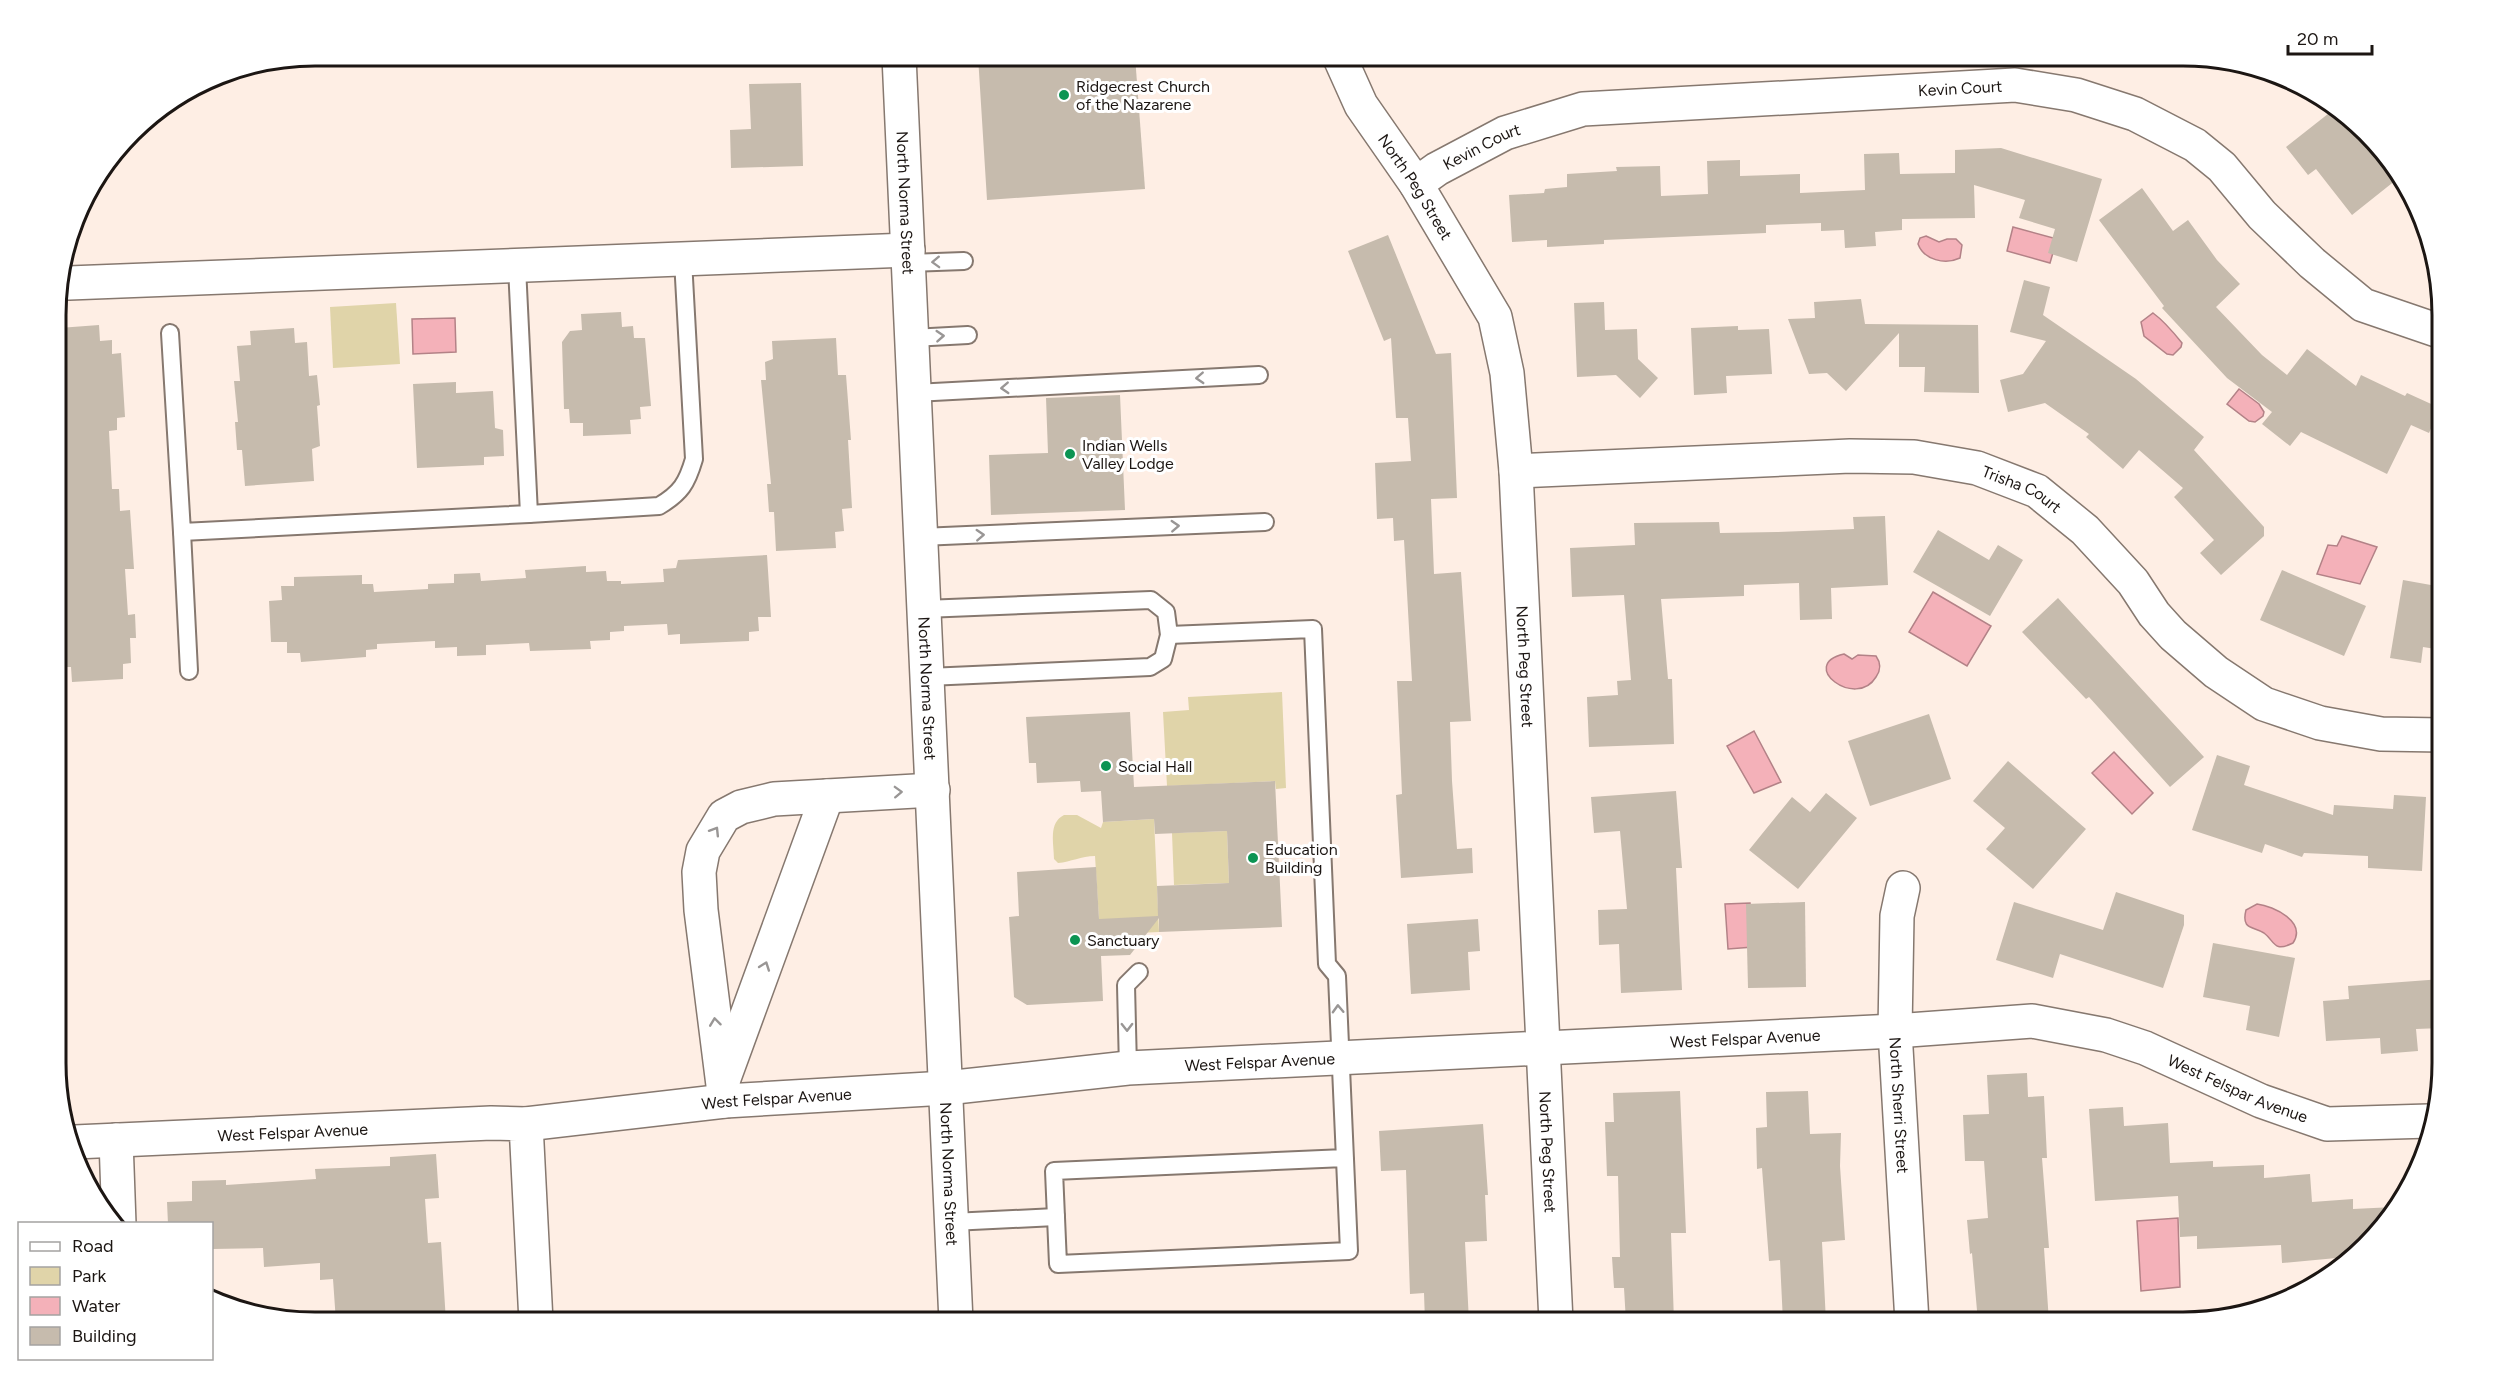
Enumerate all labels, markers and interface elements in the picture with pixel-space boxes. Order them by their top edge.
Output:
scale bar [2288,18,2372,56]
text: 20 m [2297,28,2338,50]
place label: Ridgecrest Church of the Nazarene [1076,77,1210,114]
street label: Kevin Court [1917,77,2003,100]
marker: Ridgecrest Church of the Nazarene [1057,88,1071,102]
street label: Kevin Court [1440,120,1523,174]
street label: North Peg Street [1374,130,1456,243]
street label: North Norma Street [892,131,918,275]
one-way arrow [932,256,941,268]
one-way arrow [936,330,945,343]
one-way arrow [1196,372,1205,385]
one-way arrow [1001,381,1010,394]
place label: Indian Wells Valley Lodge [1082,436,1174,473]
marker: Indian Wells Valley Lodge [1063,447,1077,461]
street label: Trisha Court [1979,462,2065,517]
one-way arrow [1170,520,1179,533]
one-way arrow [975,528,984,541]
street label: North Peg Street [1512,605,1537,728]
street label: North Norma Street [914,616,940,761]
place label: Social Hall [1118,757,1192,776]
marker: Social Hall [1099,759,1113,773]
one-way arrow [893,785,902,798]
one-way arrow [707,827,719,837]
place label: Education Building [1265,840,1338,877]
marker: Education Building [1246,851,1260,865]
place label: Sanctuary [1087,931,1160,950]
marker: Sanctuary [1068,933,1082,947]
one-way arrow [758,961,771,972]
one-way arrow [1332,1005,1345,1014]
one-way arrow [709,1017,722,1026]
one-way arrow [1121,1022,1133,1031]
street label: West Felspar Avenue [1670,1026,1821,1052]
street label: North Sherri Street [1885,1036,1912,1174]
street label: West Felspar Avenue [1184,1049,1336,1075]
street label: West Felspar Avenue [2164,1051,2310,1127]
street label: West Felspar Avenue [701,1085,853,1114]
street label: North Peg Street [1535,1090,1560,1213]
street label: North Norma Street [936,1102,962,1246]
street label: West Felspar Avenue [217,1120,369,1145]
legend [18,1222,213,1360]
text: Road [72,1235,113,1257]
text: Park [72,1265,107,1287]
text: Water [72,1295,120,1317]
text: Building [72,1325,137,1347]

